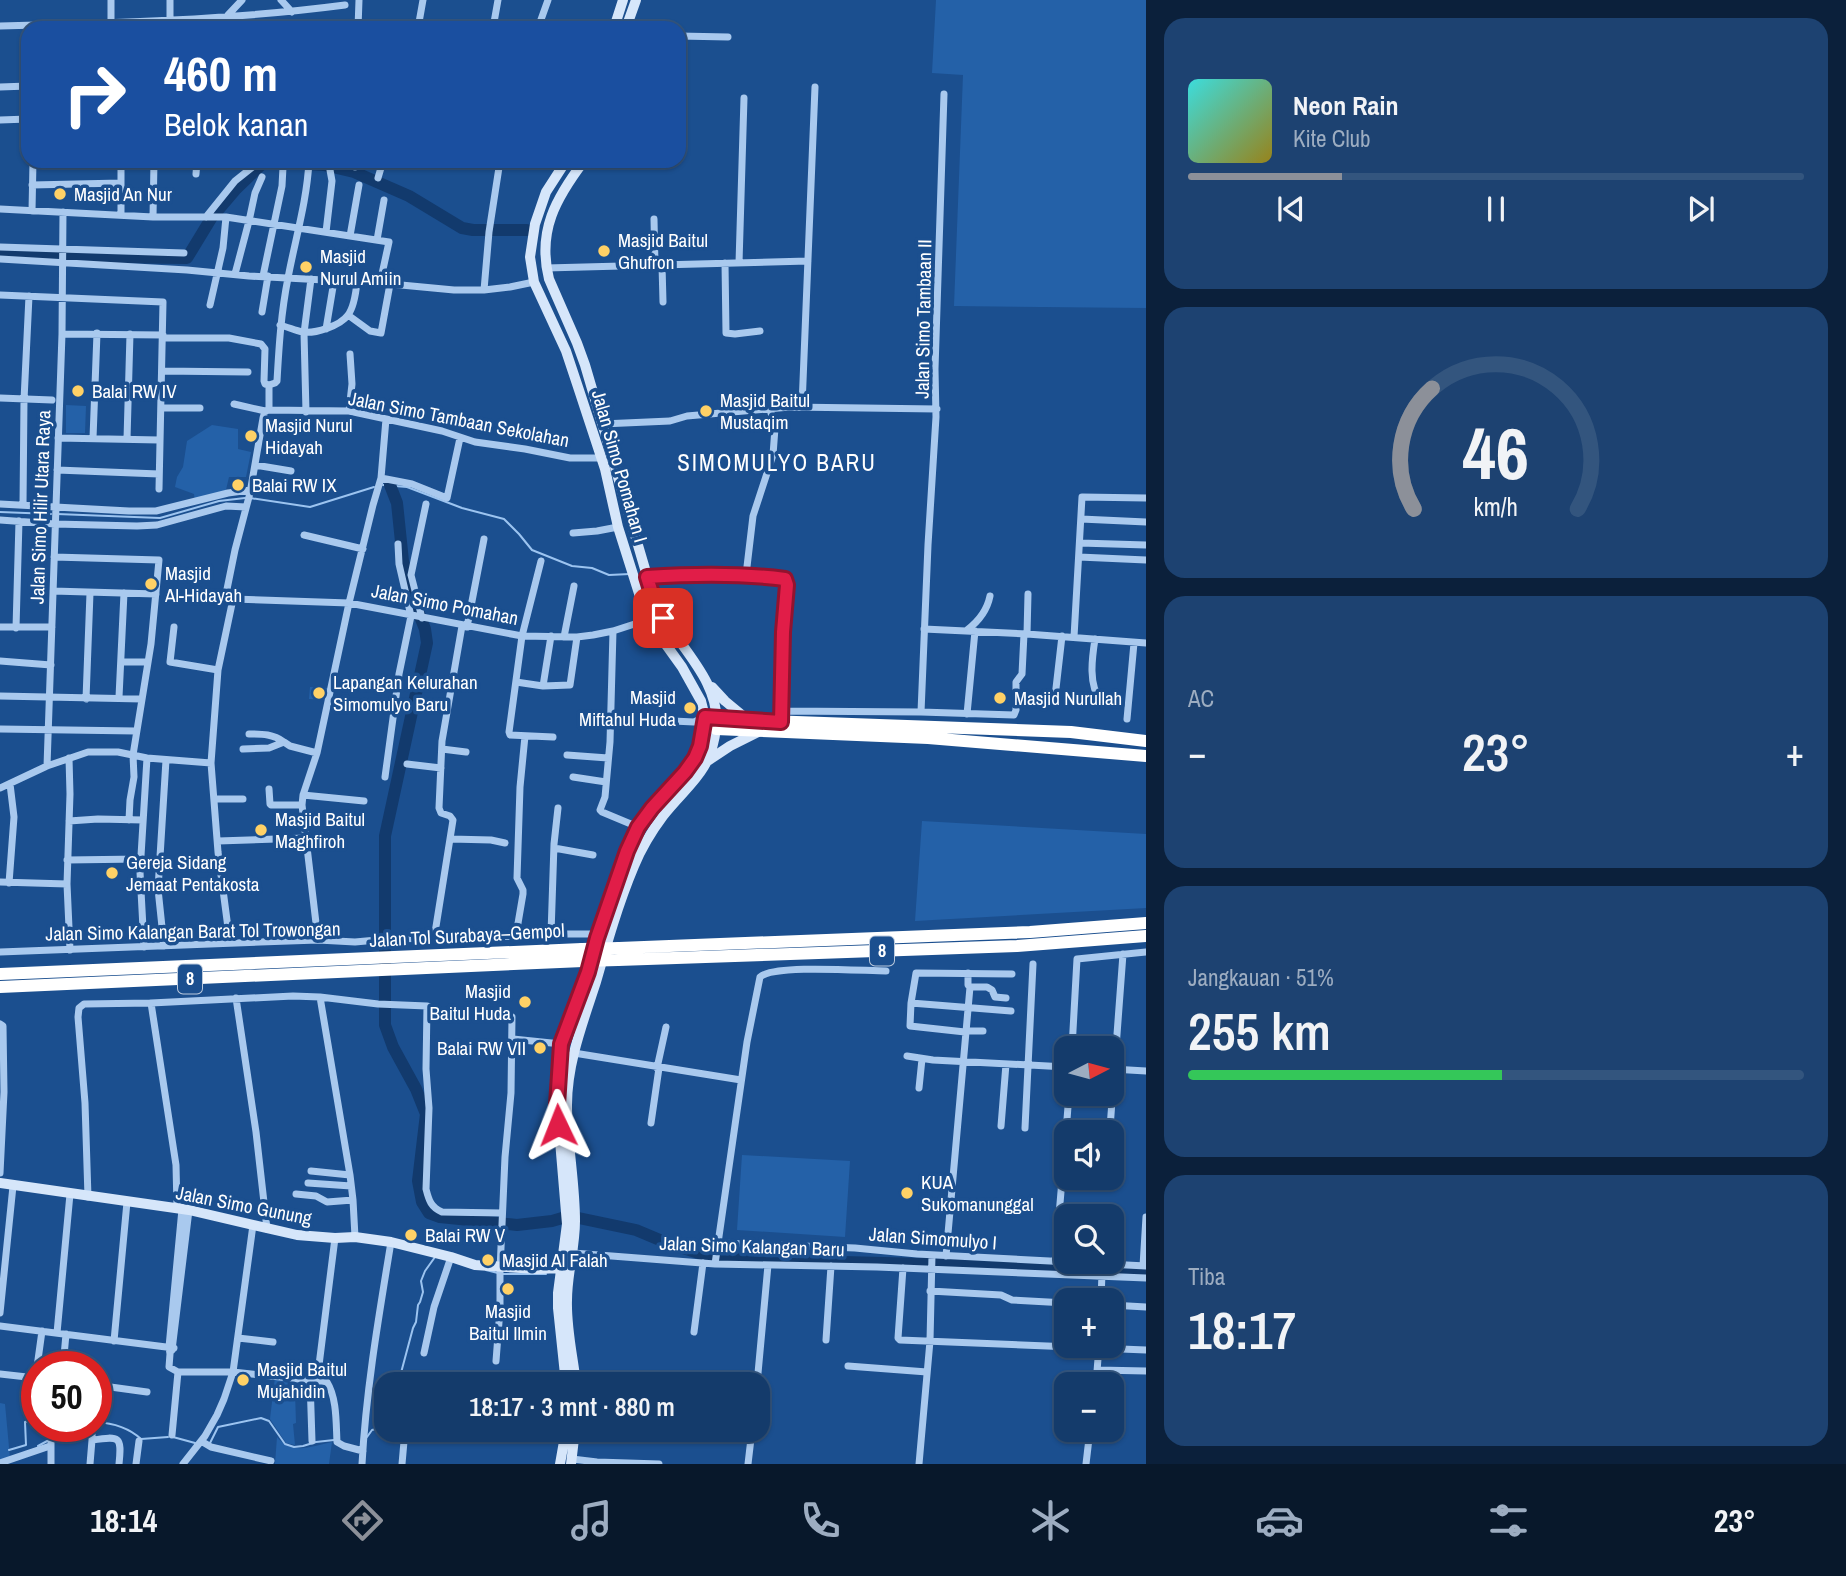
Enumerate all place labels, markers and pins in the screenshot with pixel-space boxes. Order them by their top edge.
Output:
place label: Masjid An Nur [74,181,173,207]
marker: Masjid An Nur [52,186,68,202]
place label: Masjid Baitul Ghufron [618,227,708,275]
place label: Masjid Nurul Amiin [320,243,401,291]
marker: Masjid Baitul Ghufron [596,243,612,259]
marker: Masjid Nurul Amiin [298,259,314,275]
place label: Balai RW IV [92,378,177,404]
marker: Balai RW IV [70,383,86,399]
place label: Masjid Baitul Mustaqim [720,387,810,435]
marker: Masjid Baitul Mustaqim [698,403,714,419]
place label: Masjid Nurul Hidayah [265,412,352,460]
marker: Masjid Nurul Hidayah [243,428,259,444]
place label: Balai RW IX [252,472,337,498]
marker: Balai RW IX [230,477,246,493]
place label: Masjid Al-Hidayah [164,560,242,608]
marker: Masjid Al-Hidayah [143,576,159,592]
pin [633,588,693,648]
place label: Lapangan Kelurahan Simomulyo Baru [333,669,478,717]
place label: Masjid Miftahul Huda [579,684,676,732]
marker: Lapangan Kelurahan Simomulyo Baru [311,685,327,701]
place label: Masjid Nurullah [1014,685,1122,711]
marker: Masjid Nurullah [992,690,1008,706]
marker: Masjid Miftahul Huda [682,700,698,716]
place label: Masjid Baitul Maghfiroh [275,806,365,854]
marker: Masjid Baitul Maghfiroh [253,822,269,838]
place label: Gereja Sidang Jemaat Pentakosta [126,849,260,897]
marker: Gereja Sidang Jemaat Pentakosta [104,865,120,881]
place label: Masjid Baitul Huda [430,978,511,1026]
marker: Masjid Baitul Huda [517,994,533,1010]
place label: Balai RW VII [437,1035,526,1061]
marker: Balai RW VII [532,1040,548,1056]
place label: KUA Sukomanunggal [921,1169,1034,1217]
marker: KUA Sukomanunggal [899,1185,915,1201]
place label: Balai RW V [425,1222,506,1248]
marker: Balai RW V [403,1227,419,1243]
place label: Masjid Al Falah [502,1247,608,1273]
marker: Masjid Al Falah [480,1252,496,1268]
marker: Masjid Baitul Ilmin [500,1281,516,1297]
place label: Masjid Baitul Ilmin [469,1298,547,1346]
place label: Masjid Baitul Mujahidin [257,1356,347,1404]
marker: Masjid Baitul Mujahidin [235,1372,251,1388]

